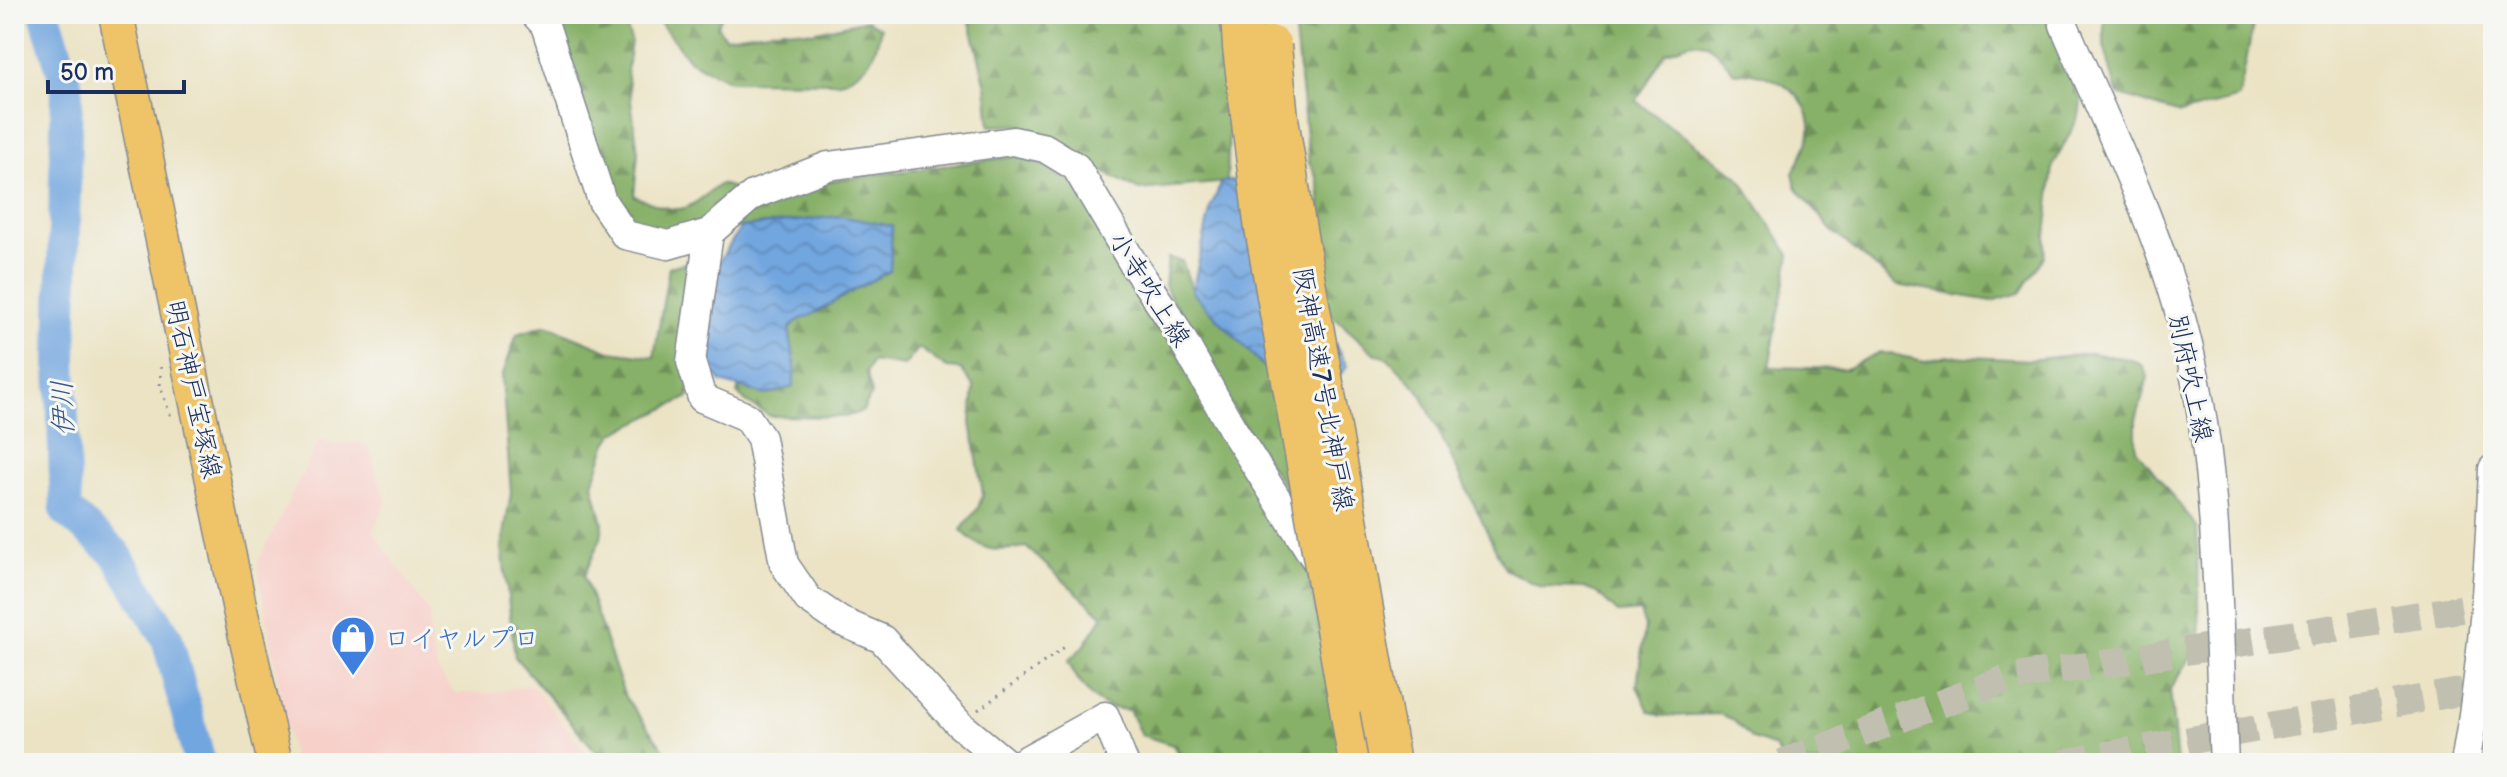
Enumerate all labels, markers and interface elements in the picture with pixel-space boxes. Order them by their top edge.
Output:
scale bar [48,44,184,94]
text: 50 m [60,58,114,87]
street label: 小寺吹上線 [1101,226,1196,353]
street label: 阪神高速7号北神戸線 [1286,265,1359,513]
street label: 明石神戸宝塚線 [158,297,227,482]
street label: 別府吹上線 [2161,312,2218,445]
water label: 伊川 [46,379,81,437]
shop icon: ロイヤルプロ [329,614,377,677]
place label: ロイヤルプロ [384,624,539,655]

